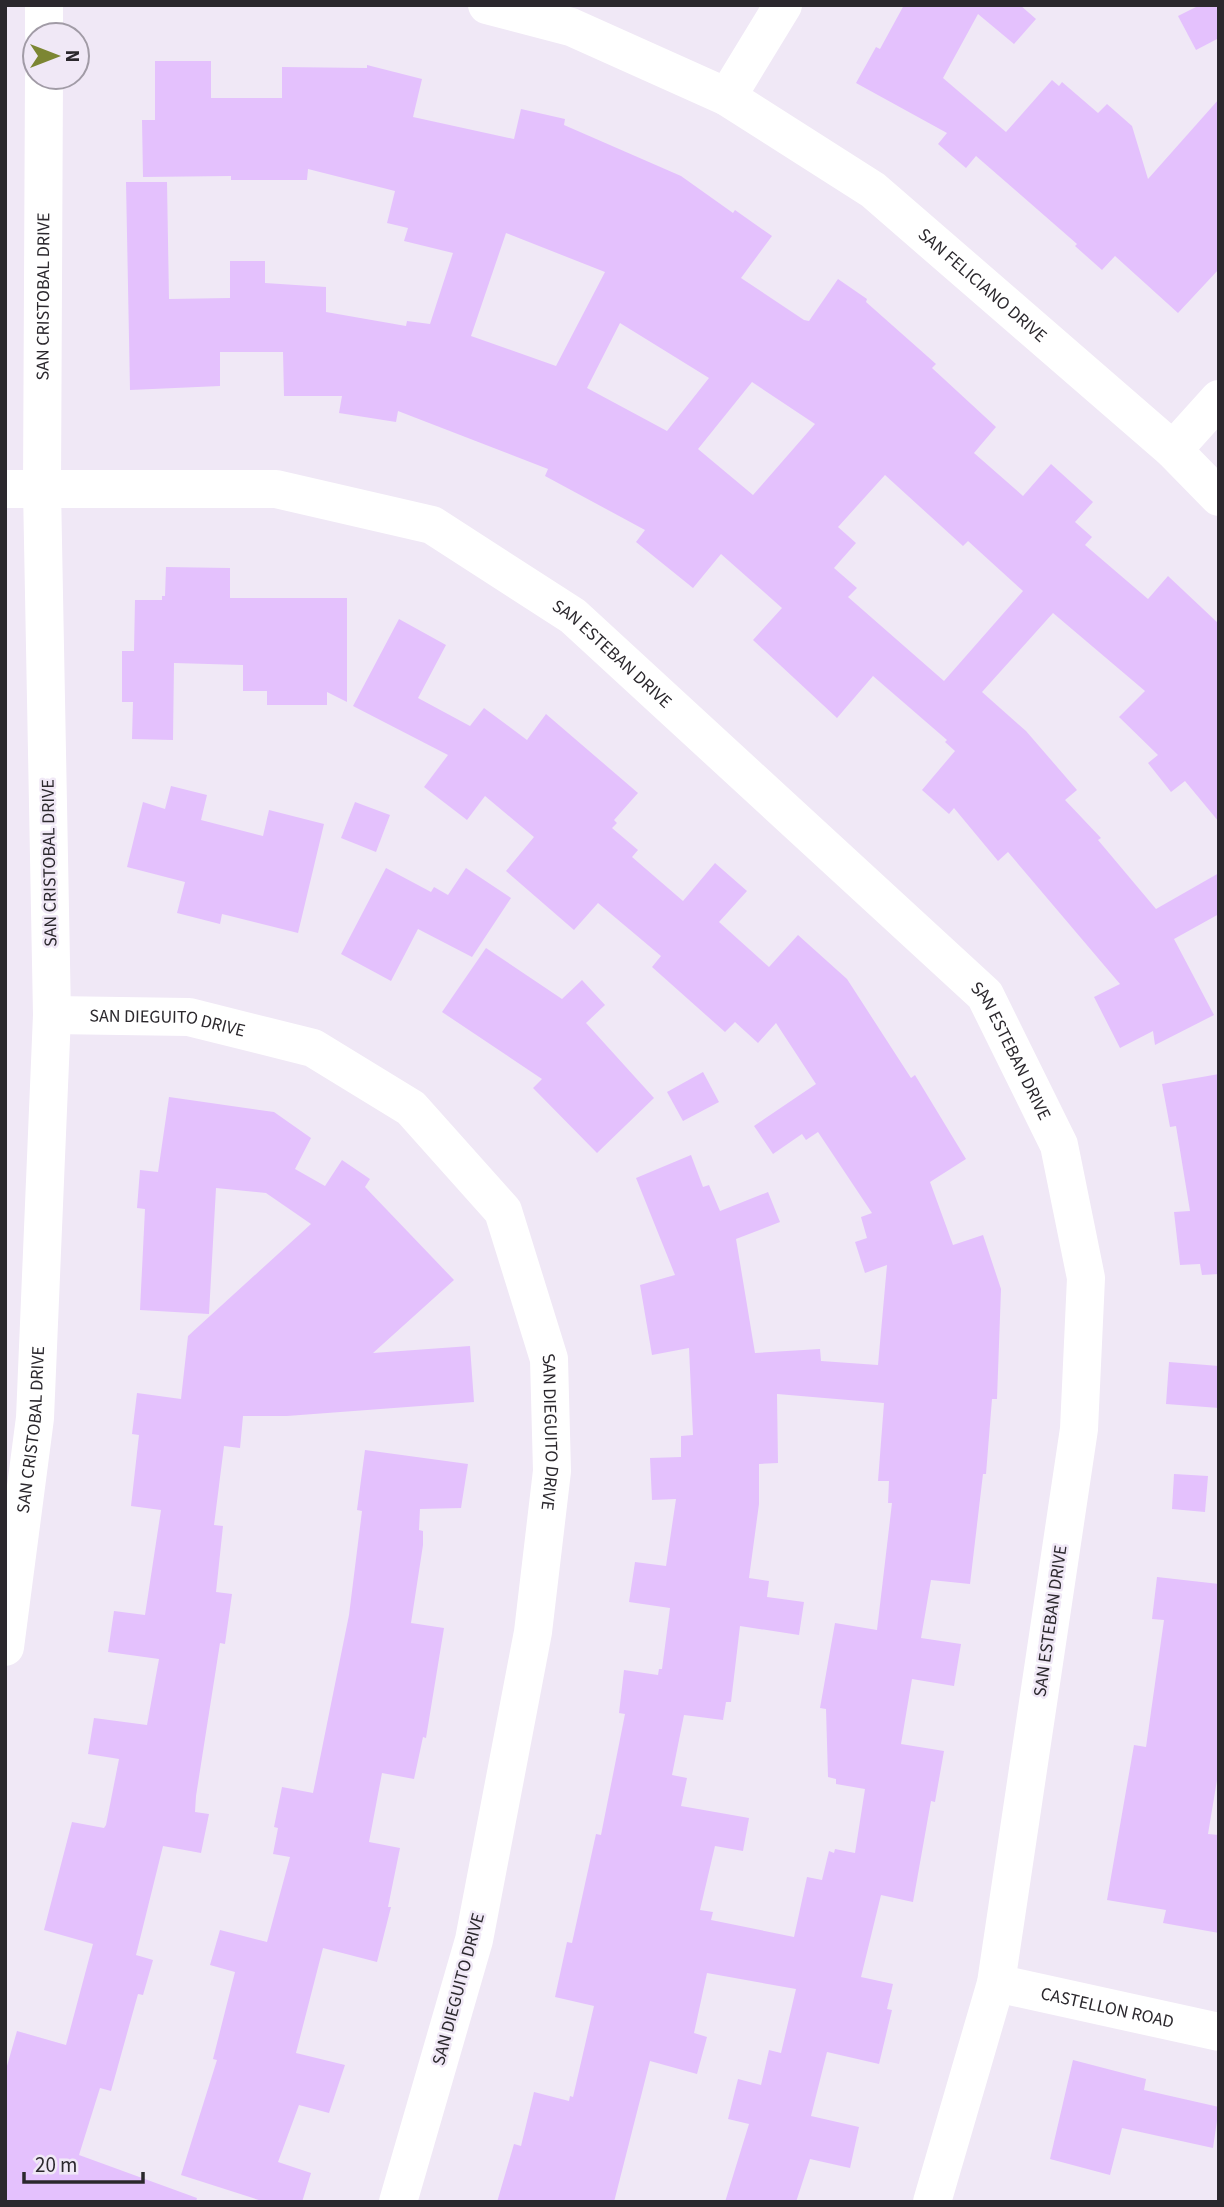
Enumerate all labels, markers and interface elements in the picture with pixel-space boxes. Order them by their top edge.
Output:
north arrow [21,21,91,91]
text: N [58,50,85,62]
street label: SAN CRISTOBAL DRIVE [31,212,56,380]
street label: SAN FELICIANO DRIVE [912,222,1052,348]
street label: SAN ESTEBAN DRIVE [547,594,677,714]
street label: SAN CRISTOBAL DRIVE [36,779,63,947]
street label: SAN ESTEBAN DRIVE [965,976,1057,1124]
street label: SAN DIEGUITO DRIVE [89,1004,248,1044]
street label: SAN CRISTOBAL DRIVE [11,1346,51,1515]
street label: SAN DIEGUITO DRIVE [534,1350,565,1512]
street label: SAN ESTEBAN DRIVE [1027,1544,1074,1699]
street label: SAN DIEGUITO DRIVE [426,1910,491,2068]
street label: CASTELLON ROAD [1038,1981,1176,2035]
scale bar [24,2140,144,2184]
text: 20 m [35,2150,77,2180]

